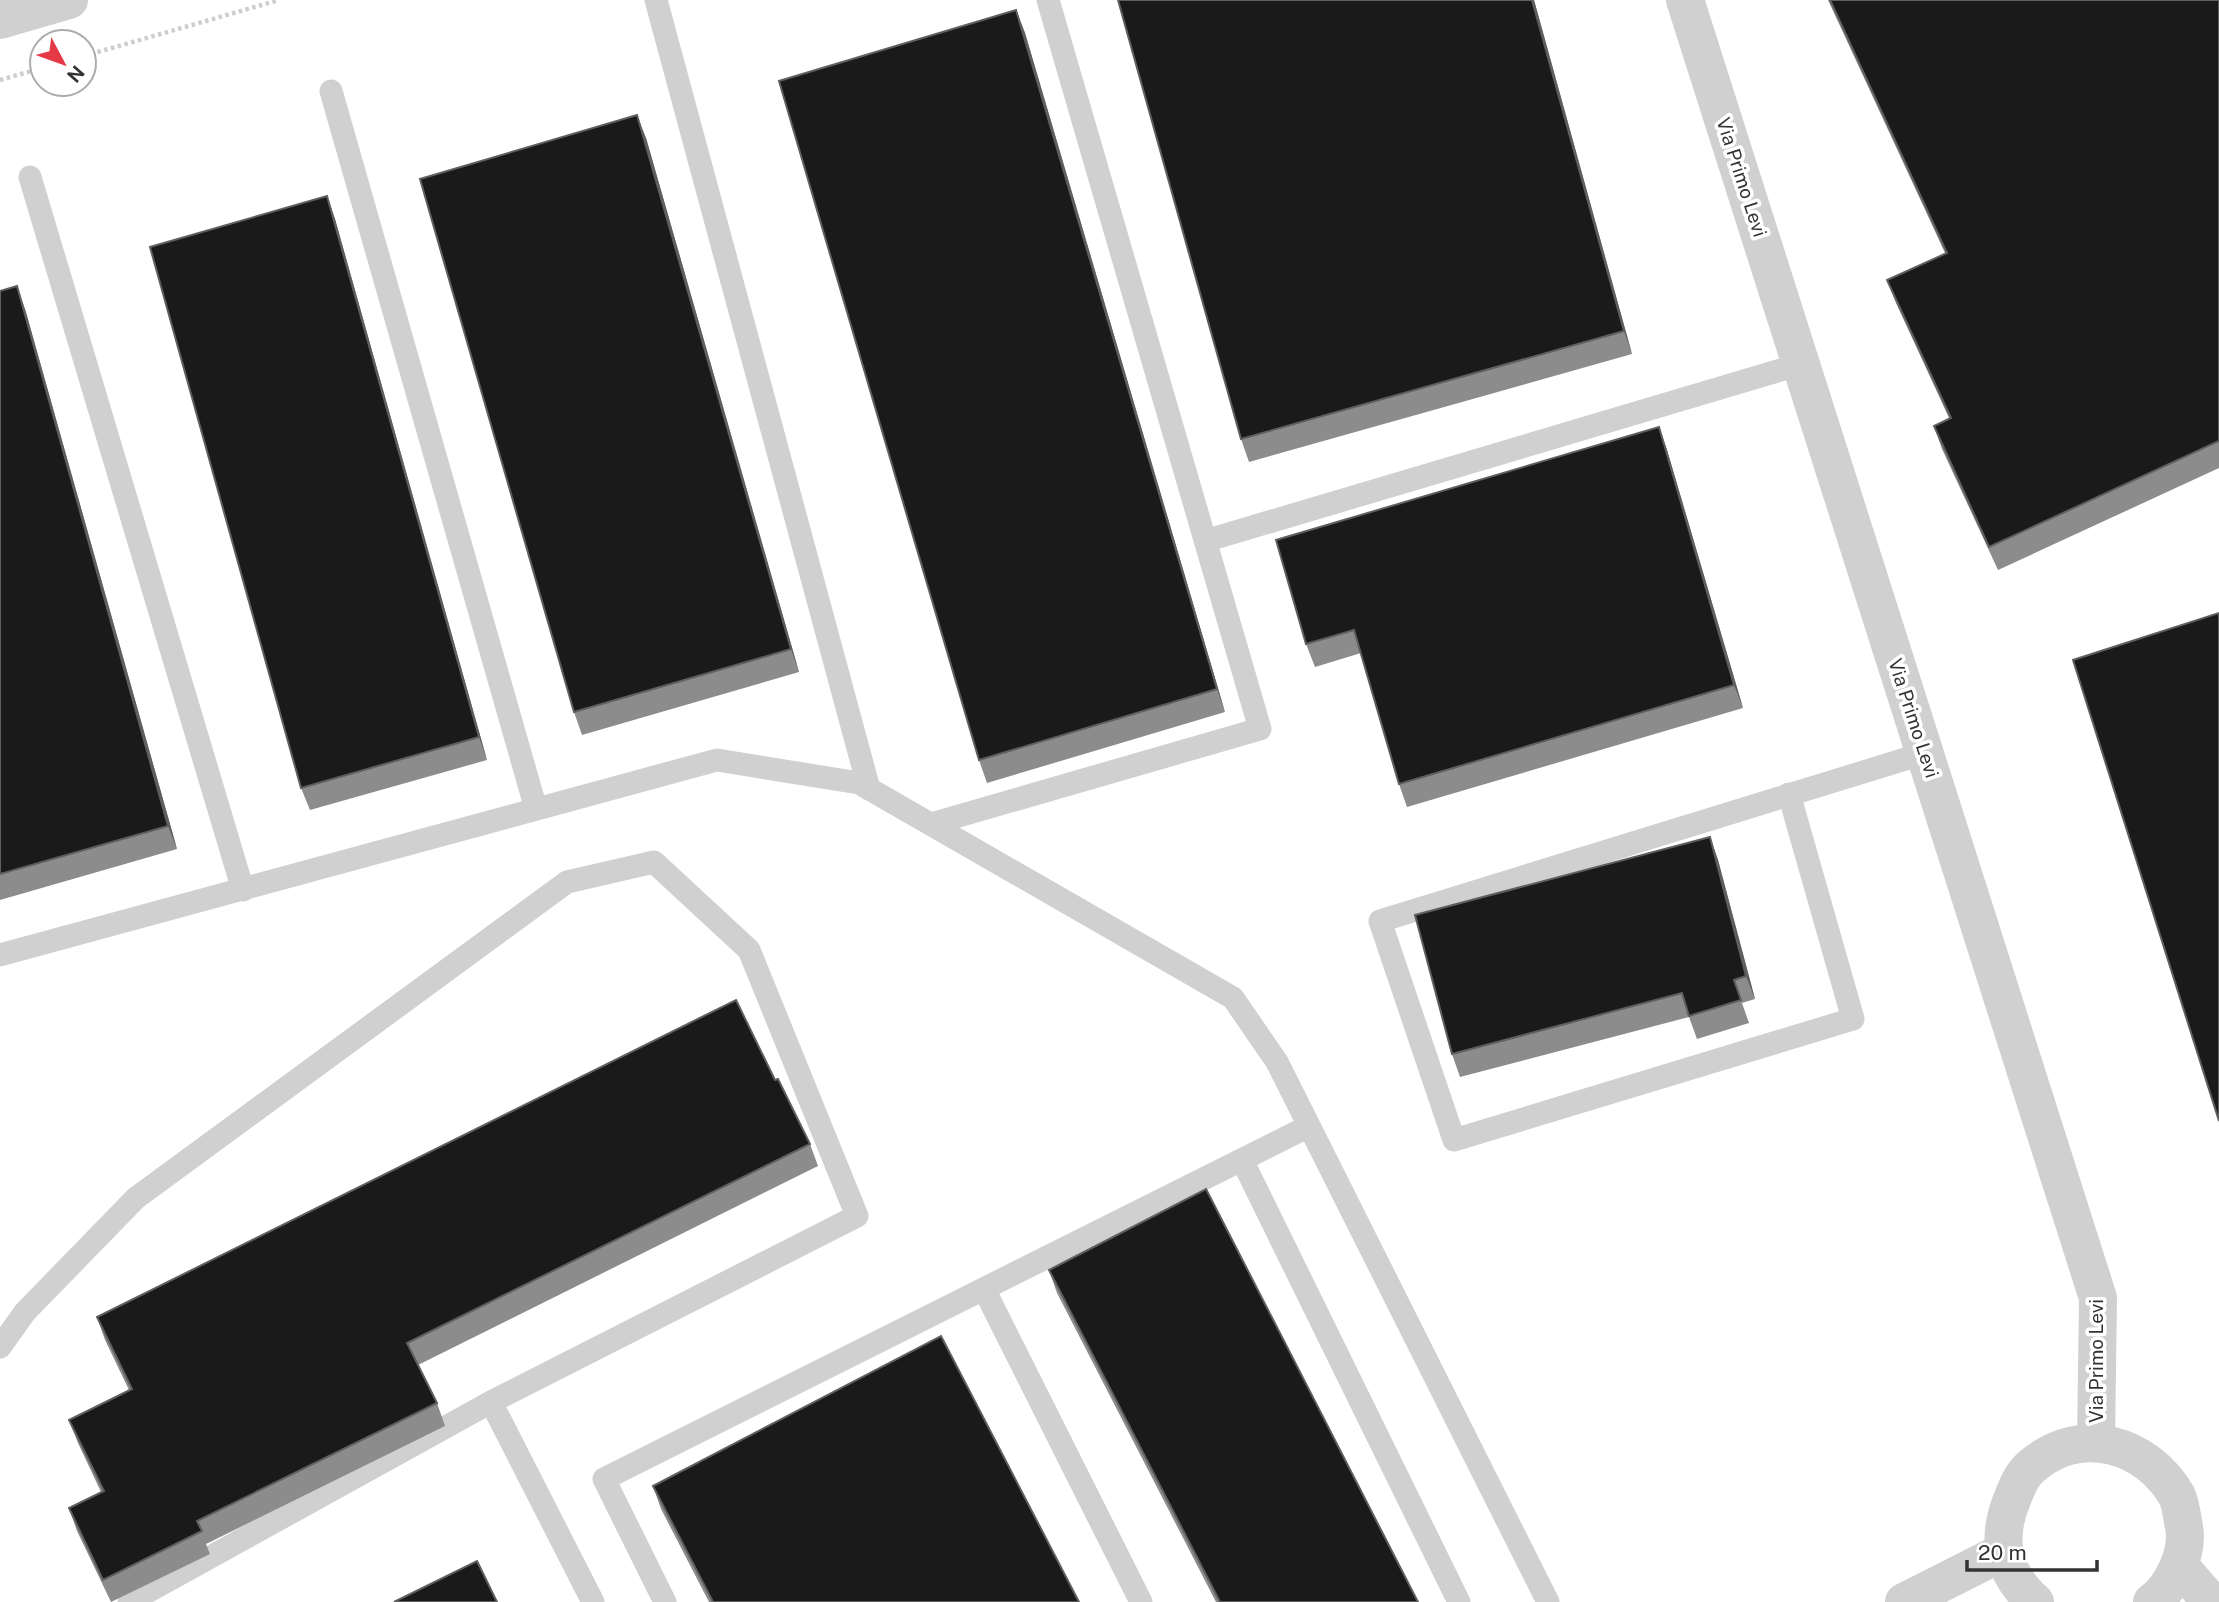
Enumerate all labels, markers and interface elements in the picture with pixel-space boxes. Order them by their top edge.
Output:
north arrow [28,28,98,98]
text: N [63,61,89,87]
street label: Via Primo Levi [1712,115,1772,239]
street label: Via Primo Levi [1884,656,1944,780]
street label: Via Primo Levi [2085,1299,2107,1423]
scale bar [1967,1528,2096,1572]
text: 20 m [1978,1540,2027,1565]

